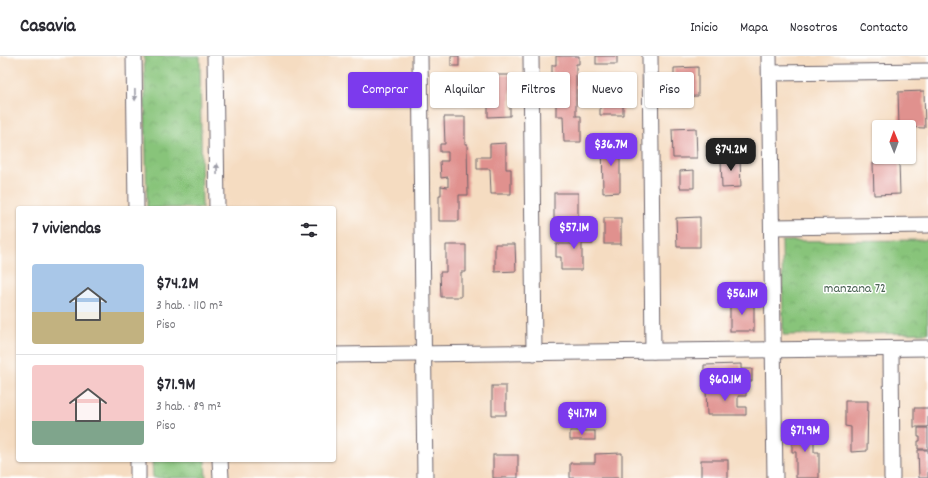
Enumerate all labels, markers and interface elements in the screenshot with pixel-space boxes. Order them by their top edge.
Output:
text: Casavia [20,14,76,41]
text: Inicio [690,18,718,38]
text: Mapa [740,18,768,38]
text: Nosotros [790,18,838,38]
text: Contacto [860,18,908,38]
chip: Comprar [348,72,422,108]
chip: Alquilar [430,72,499,108]
chip: Filtros [507,72,570,108]
chip: Nuevo [578,72,637,108]
chip: Piso [645,72,694,108]
one-way arrow [132,89,138,102]
north arrow [872,120,916,164]
map controls [872,120,916,164]
pin: $36.7M [578,133,644,167]
text: $36.7M [594,136,628,155]
pin: $74.2M [698,138,764,172]
text: $74.2M [715,141,747,160]
one-way arrow [214,162,220,175]
pin: $57.1M [541,216,607,250]
text: 7 viviendas [32,218,101,242]
icon: filters [298,219,320,241]
text: $57.1M [559,219,589,238]
text: $74.2M [156,273,198,297]
park label: manzana 72 [824,279,886,299]
icon: home [64,280,112,328]
pin: $56.1M [709,282,775,316]
text: $56.1M [726,285,758,304]
text: 3 hab. · 110 m² [156,297,223,316]
text: Piso [156,316,176,335]
pin: $60.1M [692,368,758,402]
text: $60.1M [709,371,741,390]
text: $71.9M [156,374,195,398]
icon: home [64,381,112,429]
text: 3 hab. · 89 m² [156,398,221,417]
pin: $41.7M [549,402,615,436]
text: $41.7M [567,405,597,424]
text: Piso [156,417,176,436]
pin: $71.9M [772,419,838,453]
text: $71.9M [790,422,820,441]

